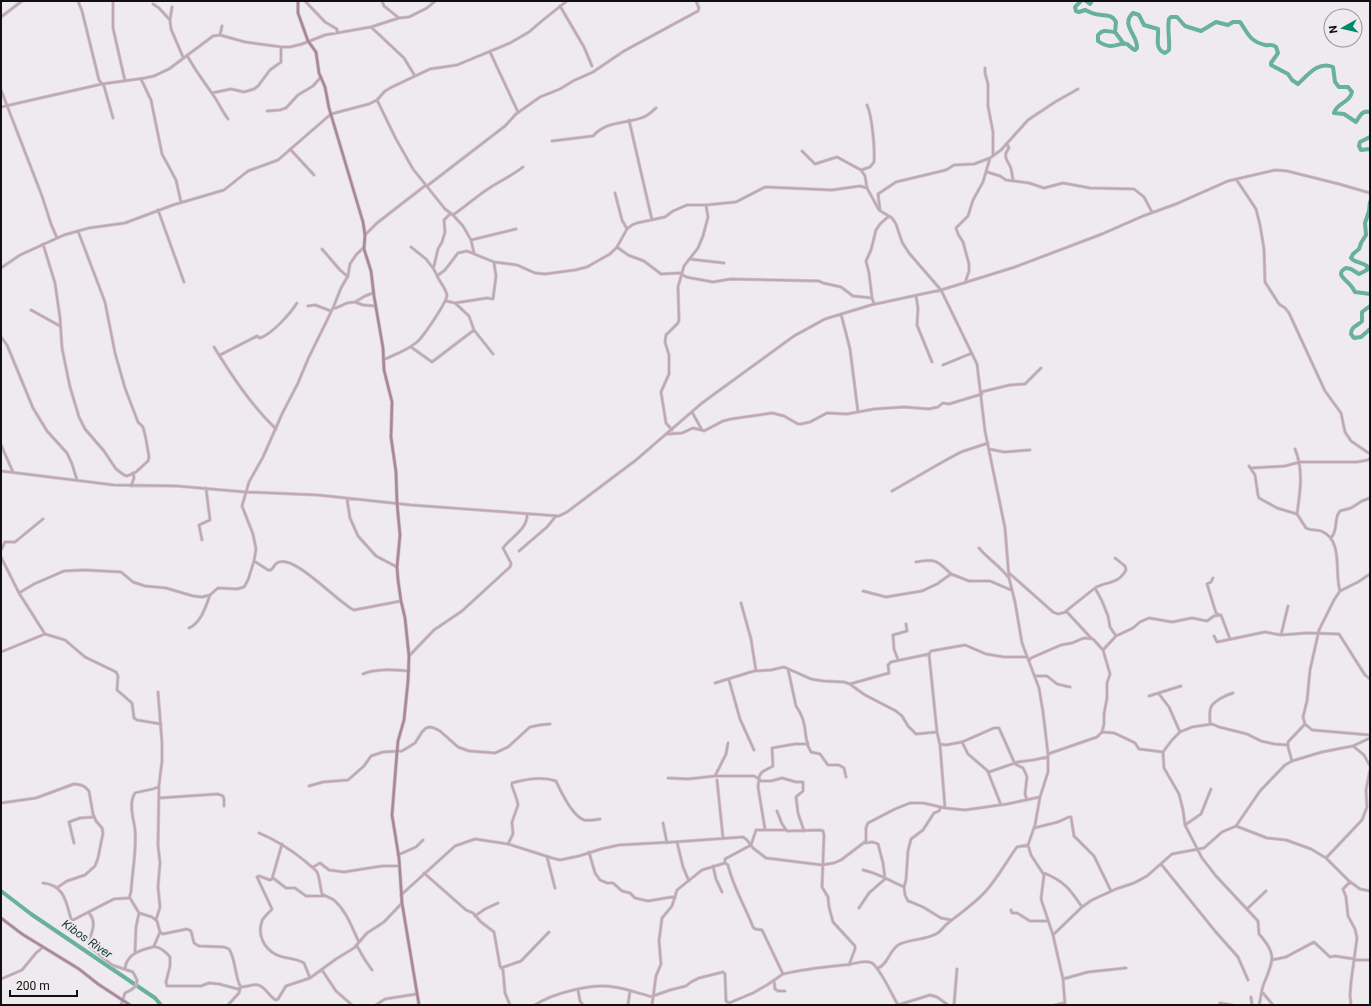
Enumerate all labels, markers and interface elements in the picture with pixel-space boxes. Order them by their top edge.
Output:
north arrow [1323,8,1363,48]
text: N [1327,24,1341,34]
water label: Kibos River [59,917,116,962]
scale bar [10,972,77,998]
text: 200 m [16,979,50,993]

